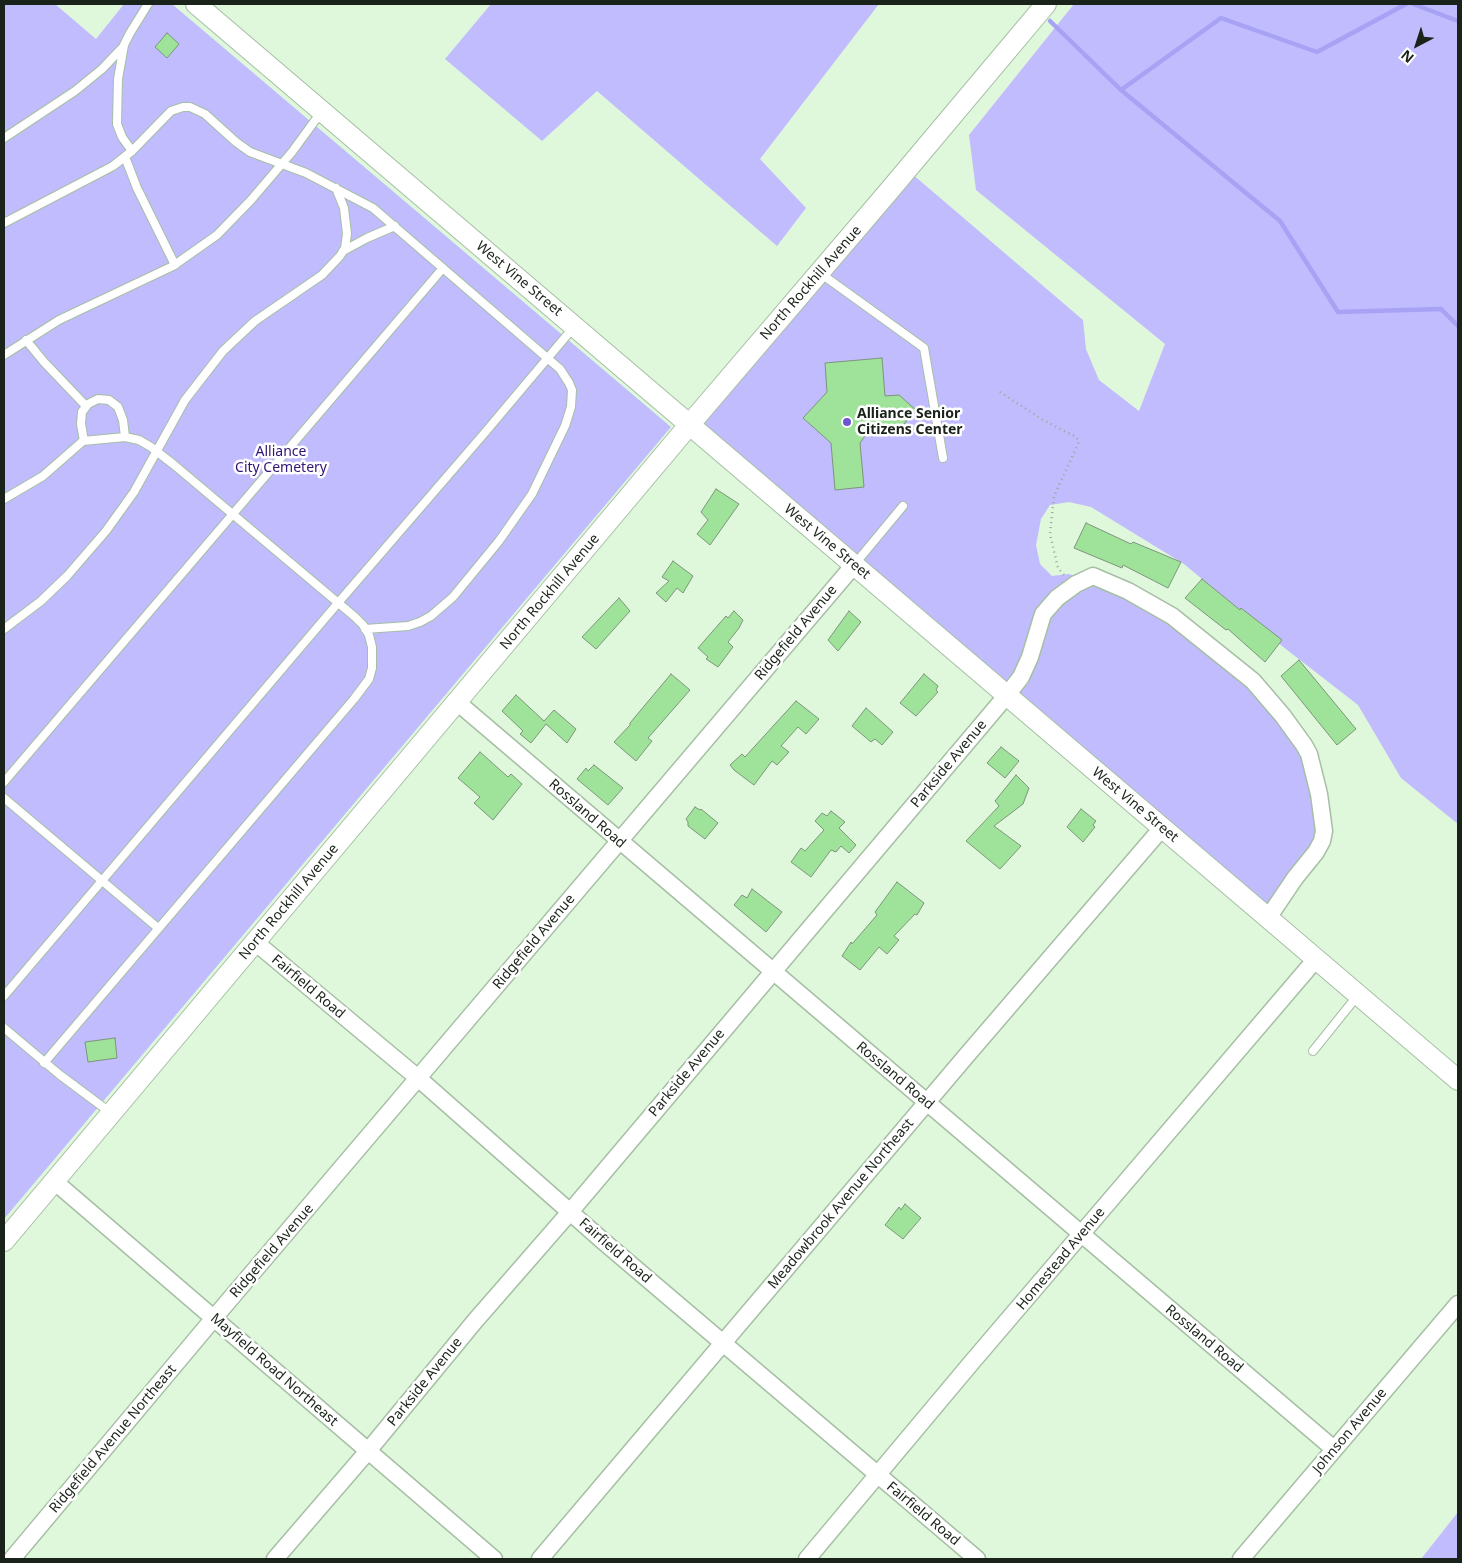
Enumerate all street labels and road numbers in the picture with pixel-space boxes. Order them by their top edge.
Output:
street label: North Rockhill Avenue [757,222,865,344]
street label: West Vine Street [472,238,566,320]
street label: West Vine Street [780,501,874,583]
street label: North Rockhill Avenue [497,531,603,653]
street label: Ridgefield Avenue [751,582,841,684]
street label: Parkside Avenue [907,717,991,811]
street label: West Vine Street [1088,764,1182,846]
street label: Rossland Road [545,776,629,852]
street label: North Rockhill Avenue [236,841,342,963]
street label: Ridgefield Avenue [489,891,579,993]
street label: Fairfield Road [268,952,348,1022]
street label: Parkside Avenue [645,1026,729,1120]
street label: Rossland Road [853,1039,937,1113]
street label: Meadowbrook Avenue Northeast [765,1115,917,1293]
street label: Ridgefield Avenue [227,1201,317,1301]
street label: Homestead Avenue [1013,1204,1109,1314]
street label: Fairfield Road [575,1215,655,1287]
street label: Rossland Road [1162,1302,1246,1376]
street label: Mayfield Road Northeast [207,1310,341,1430]
street label: Parkside Avenue [384,1334,466,1430]
street label: Ridgefield Avenue Northeast [46,1361,180,1517]
street label: Johnson Avenue [1309,1385,1391,1477]
street label: Fairfield Road [883,1479,963,1549]

